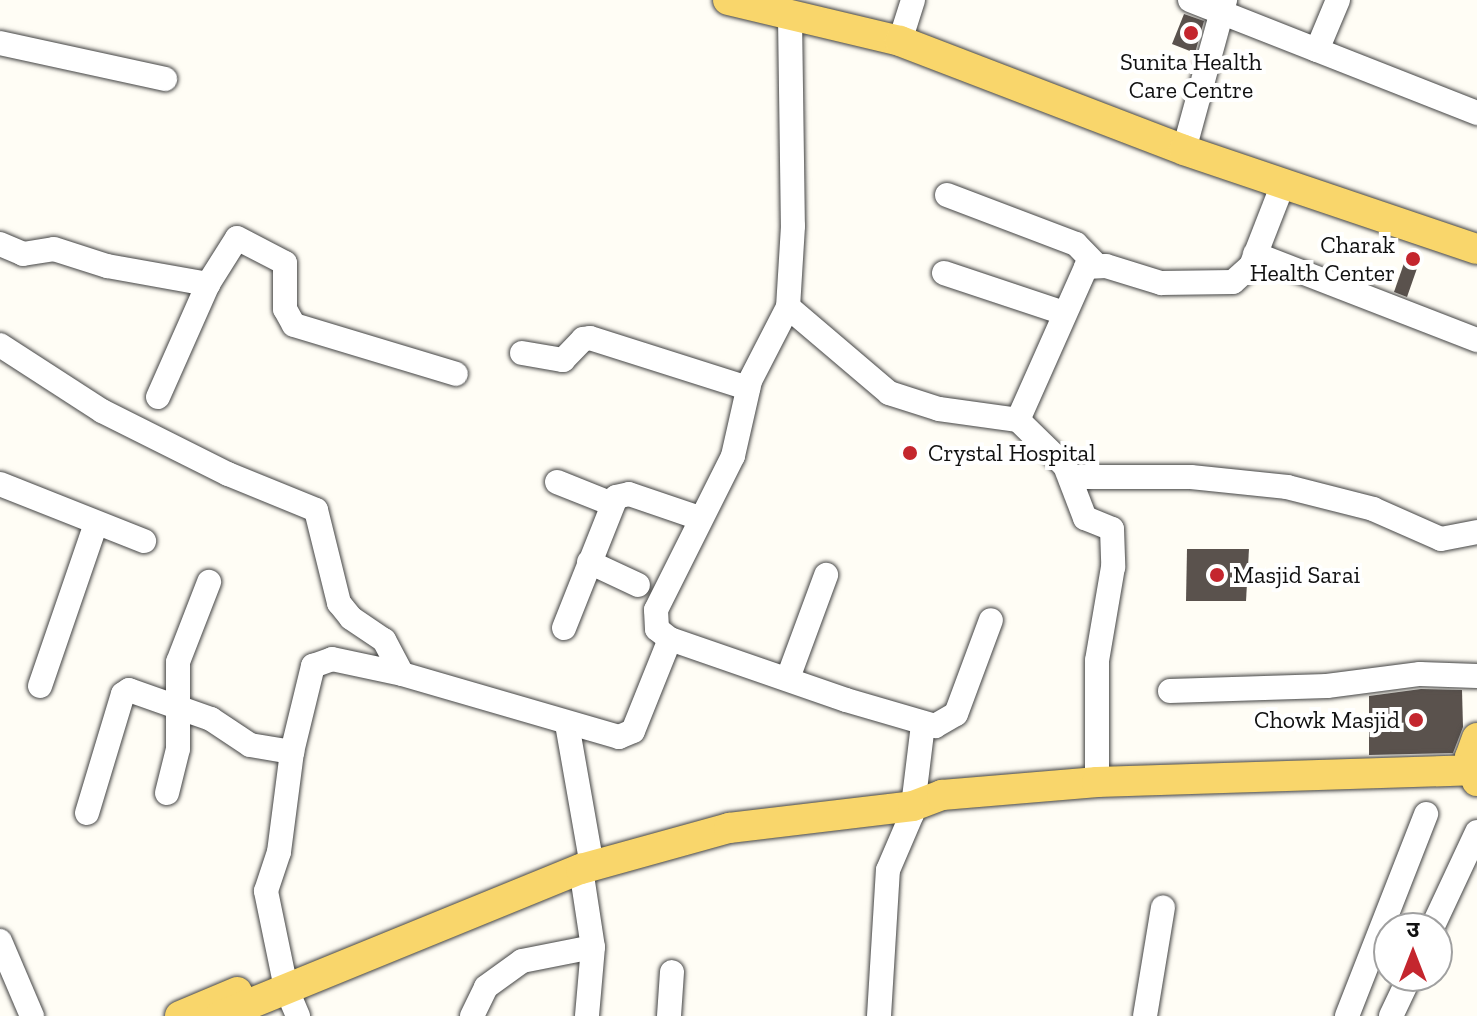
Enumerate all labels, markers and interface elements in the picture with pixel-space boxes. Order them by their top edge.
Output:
marker: Sunita Health Care Centre [1180,22,1202,44]
place label: Sunita Health Care Centre [1120,48,1262,104]
place label: Charak Health Center [1250,231,1395,287]
marker: Charak Health Center [1402,248,1424,270]
place label: Crystal Hospital [928,439,1096,467]
marker: Crystal Hospital [899,442,921,464]
place label: Masjid Sarai [1233,561,1360,589]
marker: Masjid Sarai [1208,566,1226,584]
place label: Chowk Masjid [1254,706,1400,734]
marker: Chowk Masjid [1407,711,1425,729]
north arrow [1373,912,1453,992]
text: उ [1407,916,1419,943]

